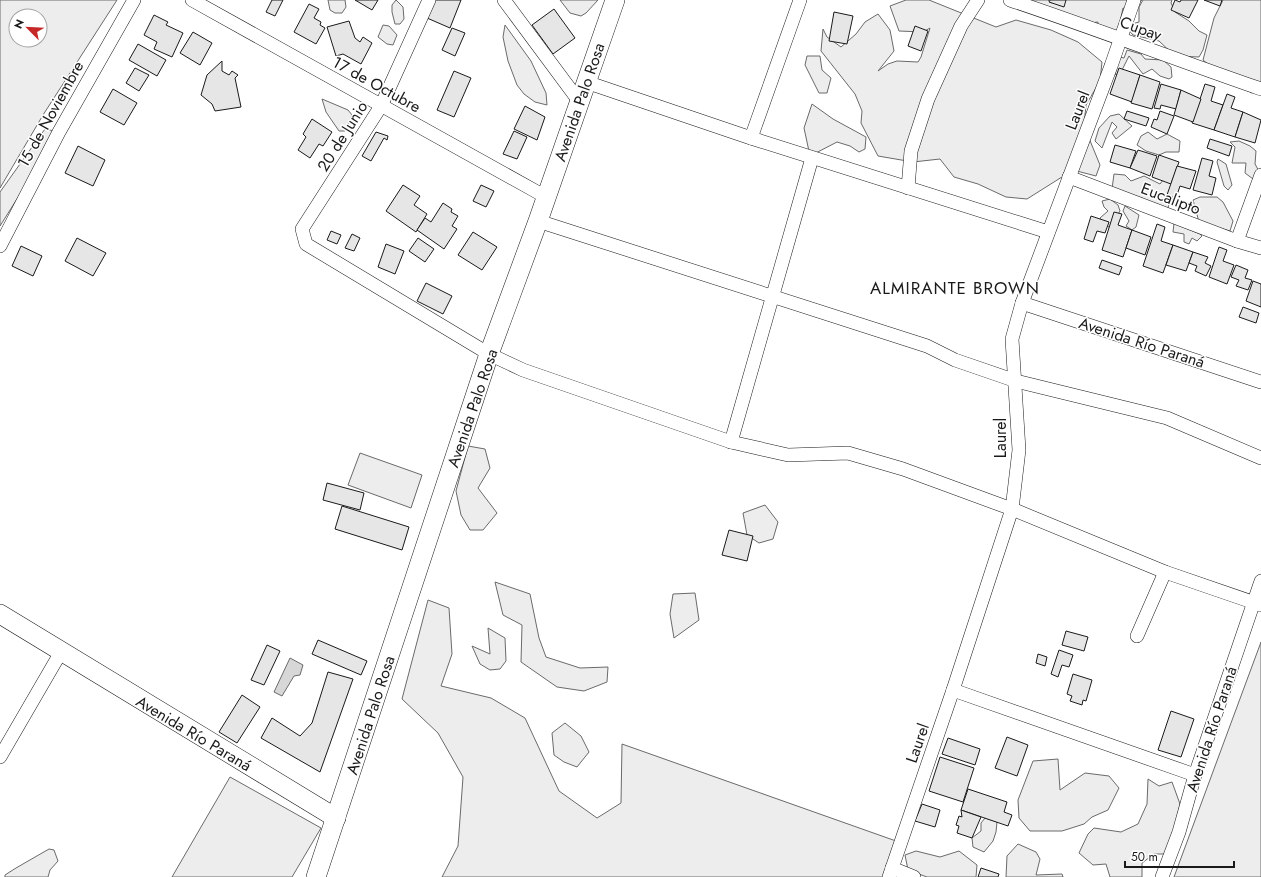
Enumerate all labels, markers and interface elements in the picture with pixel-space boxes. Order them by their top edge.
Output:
north arrow [8,8,48,48]
street label: Cupay [1117,10,1166,47]
text: N [10,17,28,31]
street label: Avenida Palo Rosa [548,40,611,165]
street label: 17 de Octubre [328,51,425,118]
street label: 15 de Noviembre [12,57,89,172]
street label: Laurel [1059,87,1095,133]
street label: 20 de Junio [312,96,373,176]
street label: Eucalipto [1138,177,1204,220]
district label: ALMIRANTE BROWN [870,276,1040,300]
street label: Avenida Río Paraná [1076,311,1208,374]
street label: Avenida Palo Rosa [441,346,504,471]
street label: Laurel [989,418,1012,458]
street label: Avenida Palo Rosa [340,653,401,778]
street label: Avenida Río Paraná [1180,663,1243,795]
street label: Avenida Río Paraná [132,690,256,777]
street label: Laurel [900,720,935,766]
scale bar [1125,843,1234,869]
text: 50 m [1131,848,1158,866]

